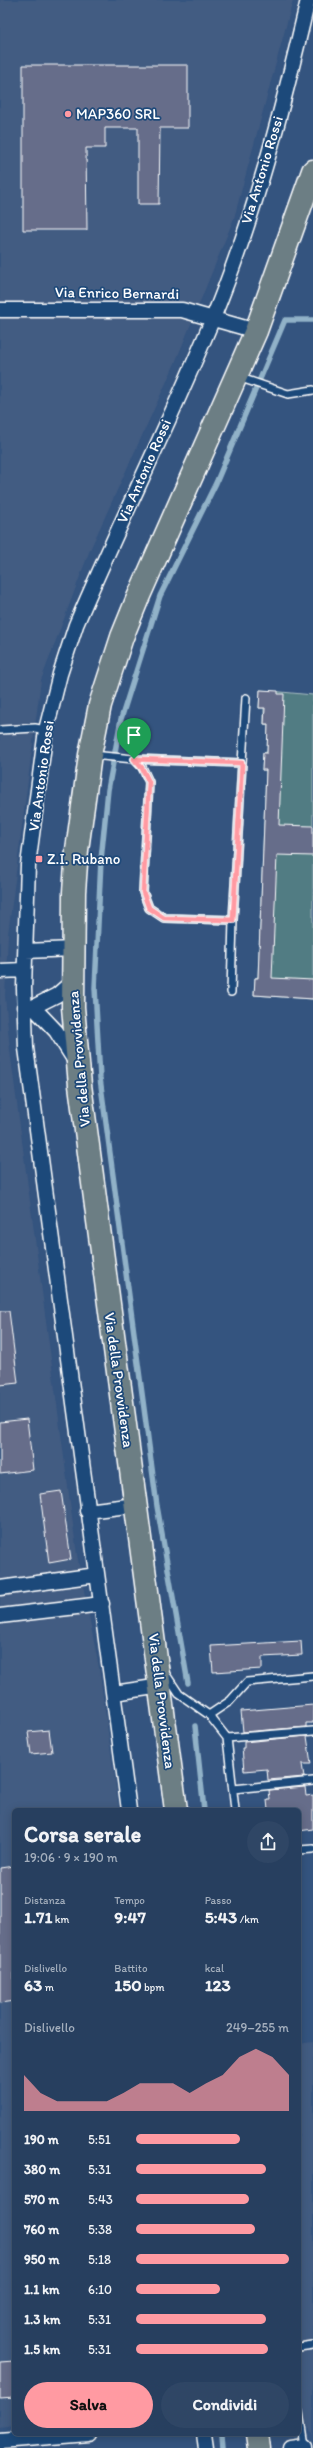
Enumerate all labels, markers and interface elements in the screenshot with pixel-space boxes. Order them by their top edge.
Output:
place label: MAP360 SRL [76,105,160,123]
marker: MAP360 SRL [63,109,73,119]
street label: Via Antonio Rossi [237,114,287,226]
street label: Via Enrico Bernardi [55,283,179,303]
street label: Via Antonio Rossi [113,416,175,526]
pin [117,718,151,759]
street label: Via Antonio Rossi [24,719,58,833]
icon: arrive [123,724,145,746]
place label: Z.I. Rubano [47,850,120,868]
marker: Z.I. Rubano [34,854,44,864]
street label: Via della Provvidenza [64,990,94,1128]
street label: Via della Provvidenza [101,1311,137,1449]
street label: Via della Provvidenza [145,1632,179,1770]
text: Corsa serale [24,1821,141,1848]
button: share [247,1821,289,1863]
text: 19:06 · 9 × 190 m [24,1850,118,1865]
text: Distanza [24,1894,66,1907]
text: Tempo [114,1894,145,1907]
text: Passo [205,1894,232,1907]
text: 1.71 [24,1907,52,1927]
text: 9:47 [114,1907,146,1927]
text: 5:43 [205,1907,237,1927]
text: km [52,1913,69,1926]
text: /km [237,1913,259,1926]
text: Dislivello [24,1962,67,1975]
text: Battito [114,1962,148,1975]
text: kcal [205,1962,224,1975]
text: 63 [24,1975,42,1995]
text: 150 [114,1975,142,1995]
text: 123 [205,1975,231,1995]
text: m [42,1981,54,1994]
text: bpm [142,1981,165,1994]
text: Dislivello [24,2020,75,2035]
text: 249–255 m [226,2020,289,2035]
text: 190 m [24,2132,59,2147]
text: 5:51 [88,2132,111,2147]
text: 380 m [24,2162,60,2177]
text: 5:31 [88,2162,111,2177]
text: 570 m [24,2192,59,2207]
text: 5:43 [88,2192,113,2207]
text: 760 m [24,2222,59,2237]
text: 5:38 [88,2222,112,2237]
text: 950 m [24,2252,60,2267]
text: 5:18 [88,2252,111,2267]
text: 1.1 km [24,2282,59,2297]
text: 6:10 [88,2282,112,2297]
text: 1.3 km [24,2312,60,2327]
text: 5:31 [88,2312,111,2327]
text: 1.5 km [24,2342,60,2357]
text: 5:31 [88,2342,111,2357]
button: Salva [24,2382,153,2428]
button: Condividi [161,2382,289,2428]

